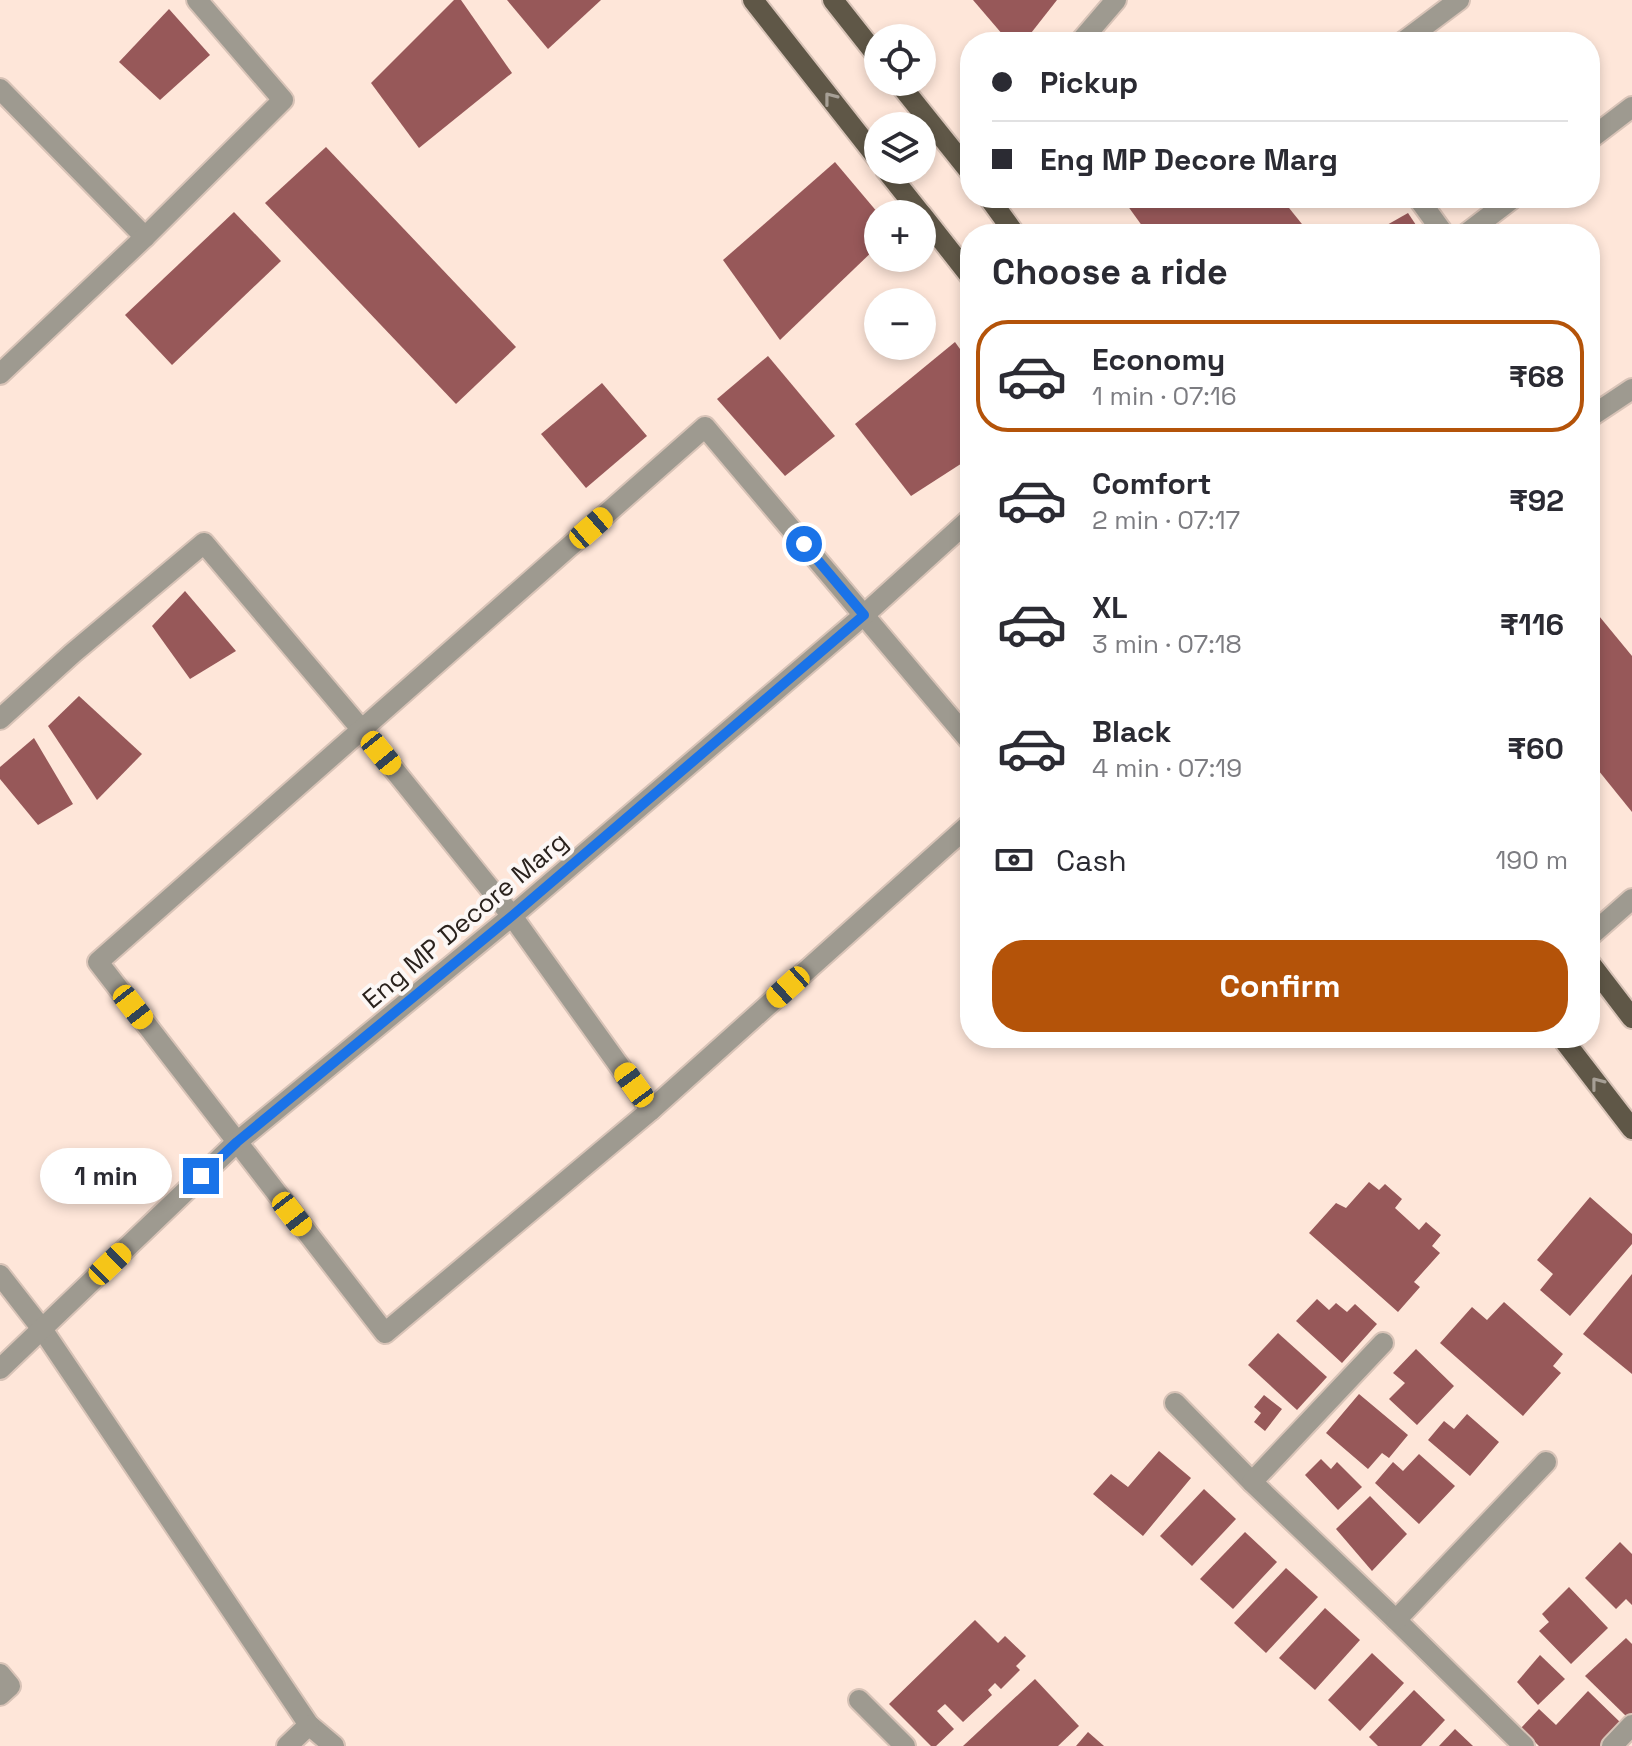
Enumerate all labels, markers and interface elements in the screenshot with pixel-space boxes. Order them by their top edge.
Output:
map controls [864,24,936,360]
button: locate [864,24,936,96]
text: Pickup [1040,63,1138,102]
one-way arrow [825,92,839,107]
button: layers [864,112,936,184]
text: Eng MP Decore Marg [1040,140,1338,179]
button: + [864,200,936,272]
text: Choose a ride [992,249,1228,295]
button: − [864,288,936,360]
icon: car [996,340,1068,412]
text: Economy [1092,340,1225,379]
text: ₹68 [1509,357,1564,396]
text: 1 min · 07:16 [1092,379,1237,413]
icon: car [996,464,1068,536]
text: Comfort [1092,464,1211,503]
text: ₹92 [1509,481,1564,520]
car [565,503,617,553]
text: 2 min · 07:17 [1092,503,1240,537]
route start [786,526,822,562]
icon: car [996,588,1068,660]
text: XL [1092,588,1128,627]
text: ₹116 [1500,605,1564,644]
text: 3 min · 07:18 [1092,627,1242,661]
icon: car [996,712,1068,784]
text: Black [1092,712,1171,751]
car [357,727,405,779]
text: ₹60 [1507,729,1564,768]
text: 4 min · 07:19 [1092,751,1242,785]
street label: Eng MP Decore Marg [355,824,575,1016]
icon: cash [992,838,1036,882]
text: Cash [1056,841,1127,880]
text: 190 m [1496,843,1568,877]
button: Confirm [992,940,1568,1032]
car [762,962,814,1012]
car [109,981,157,1033]
car [610,1059,658,1111]
one-way arrow [1593,1077,1607,1092]
callout: 1 min [41,1148,173,1204]
route end [183,1158,219,1194]
text: 1 min [74,1159,138,1193]
car [268,1188,316,1240]
car [84,1239,136,1289]

